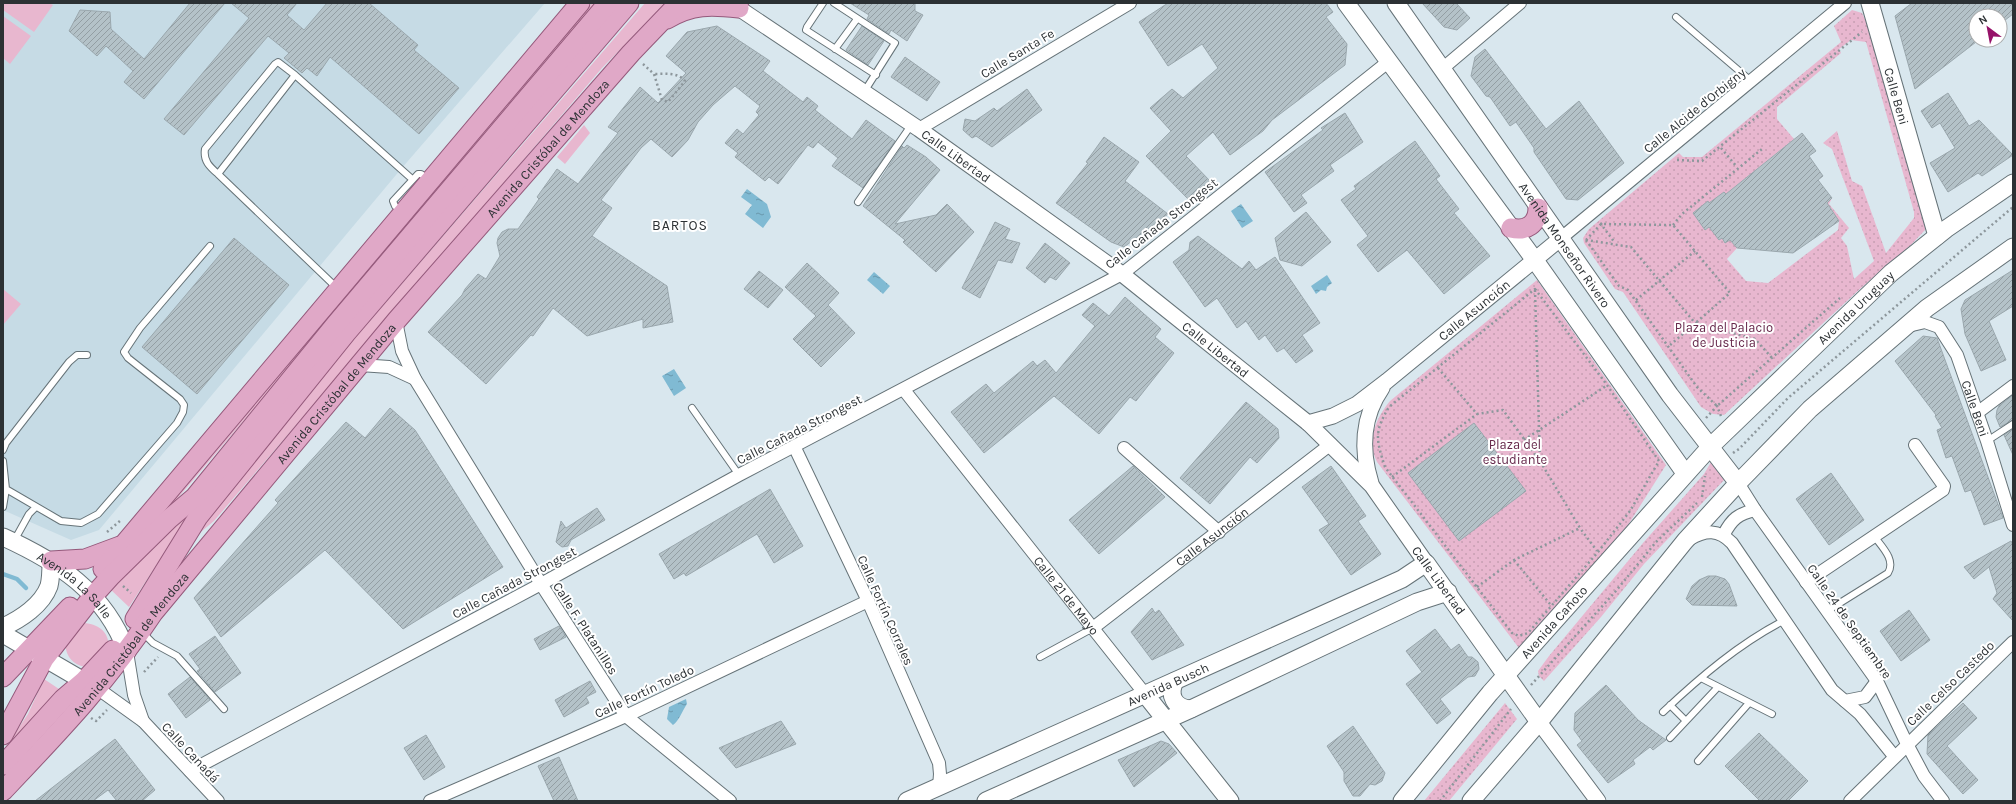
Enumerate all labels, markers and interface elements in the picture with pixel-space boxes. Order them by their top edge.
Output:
north arrow [1968,8,2008,48]
text: N [1976,12,1990,28]
street label: Calle Santa Fe [978,25,1057,81]
street label: Calle Alcide d'Orbigny [1640,65,1748,156]
street label: Calle Beni [1881,66,1912,127]
street label: Avenida Cristóbal de Mendoza [484,76,612,220]
street label: Calle Libertad [919,126,993,186]
street label: Calle Cañada Strongest [1102,175,1221,272]
street label: Avenida Monseñor Rivero [1516,180,1614,311]
district label: BARTOS [652,217,708,234]
street label: Avenida Uruguay [1815,268,1897,348]
street label: Calle Asunción [1435,276,1513,344]
street label: Calle Libertad [1179,318,1252,381]
street label: Avenida Cristóbal de Mendoza [273,320,399,467]
park label: Plaza del Palacio de Justicia [1675,320,1773,350]
street label: Calle Beni [1958,378,1992,439]
street label: Calle Cañada Strongest [734,391,864,468]
park label: Plaza del estudiante [1483,437,1548,467]
street label: Calle Asunción [1173,504,1251,569]
street label: Calle Cañada Strongest [450,543,579,622]
street label: Calle Libertad [1409,543,1468,617]
street label: Avenida La Salle [34,548,115,622]
street label: Calle Fortín Corrales [855,553,917,668]
street label: Calle 21 de Mayo [1031,553,1102,638]
street label: Calle 24 de Septiembre [1804,561,1895,682]
street label: Avenida Cristóbal de Mendoza [70,569,192,719]
street label: Calle F. Platanillos [550,579,621,678]
street label: Avenida Cañoto [1518,583,1591,661]
street label: Calle Celso Castedo [1903,638,1997,729]
street label: Avenida Busch [1125,660,1211,709]
street label: Calle Fortín Toledo [592,662,696,721]
street label: Calle Canadá [159,719,222,786]

